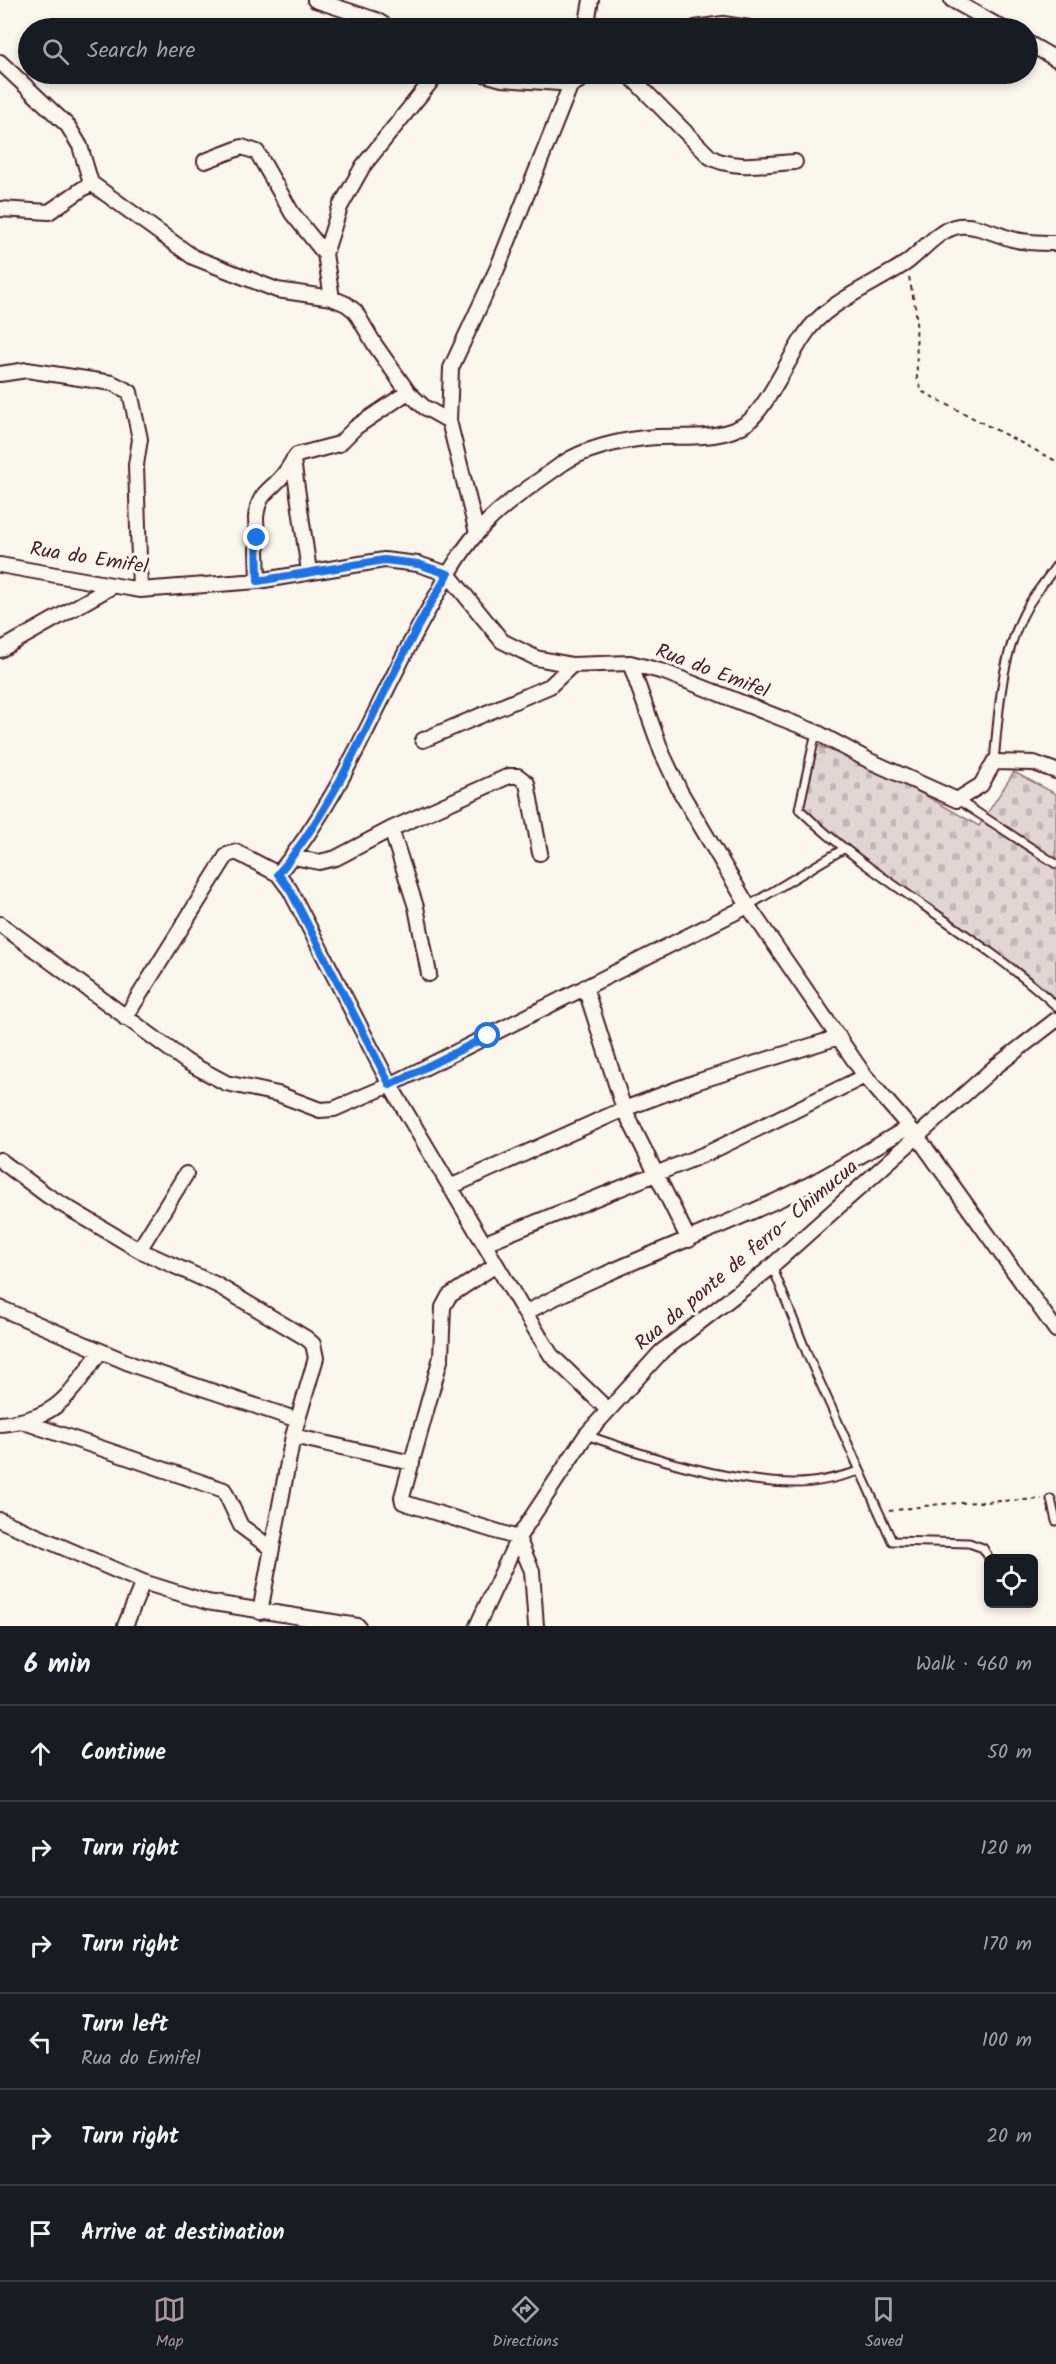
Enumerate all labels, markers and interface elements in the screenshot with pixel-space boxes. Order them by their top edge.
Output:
search box [18,18,1038,84]
text: Search here [87,34,195,69]
icon: search [39,35,72,68]
route end [243,524,269,550]
street label: Rua do Emifel [27,534,151,584]
street label: Rua do Emifel [650,636,774,708]
route start [474,1022,500,1048]
street label: Rua da ponte de ferro- Chimucua [628,1152,866,1360]
map controls [984,1554,1038,1608]
button: locate [984,1554,1038,1608]
text: 6 min [24,1644,91,1686]
text: Walk · 460 m [916,1649,1032,1681]
text: Continue [81,1736,166,1771]
icon: ahead [24,1737,57,1770]
text: 50 m [987,1737,1032,1769]
text: Turn right [81,1832,179,1867]
icon: right [24,1833,57,1866]
text: 120 m [980,1833,1032,1865]
text: Turn right [81,1928,179,1963]
icon: right [24,1929,57,1962]
text: 170 m [983,1929,1032,1961]
text: Turn left [81,2008,168,2043]
icon: left [24,2025,57,2058]
text: 100 m [982,2025,1032,2057]
text: Rua do Emifel [81,2043,201,2075]
text: Turn right [81,2120,179,2155]
icon: right [24,2121,57,2154]
text: 20 m [986,2121,1032,2153]
text: Arrive at destination [81,2216,284,2251]
icon: arrive [24,2217,57,2250]
tab: Map [153,2293,186,2354]
tab: Directions [492,2293,559,2354]
tab: Saved [865,2293,903,2354]

